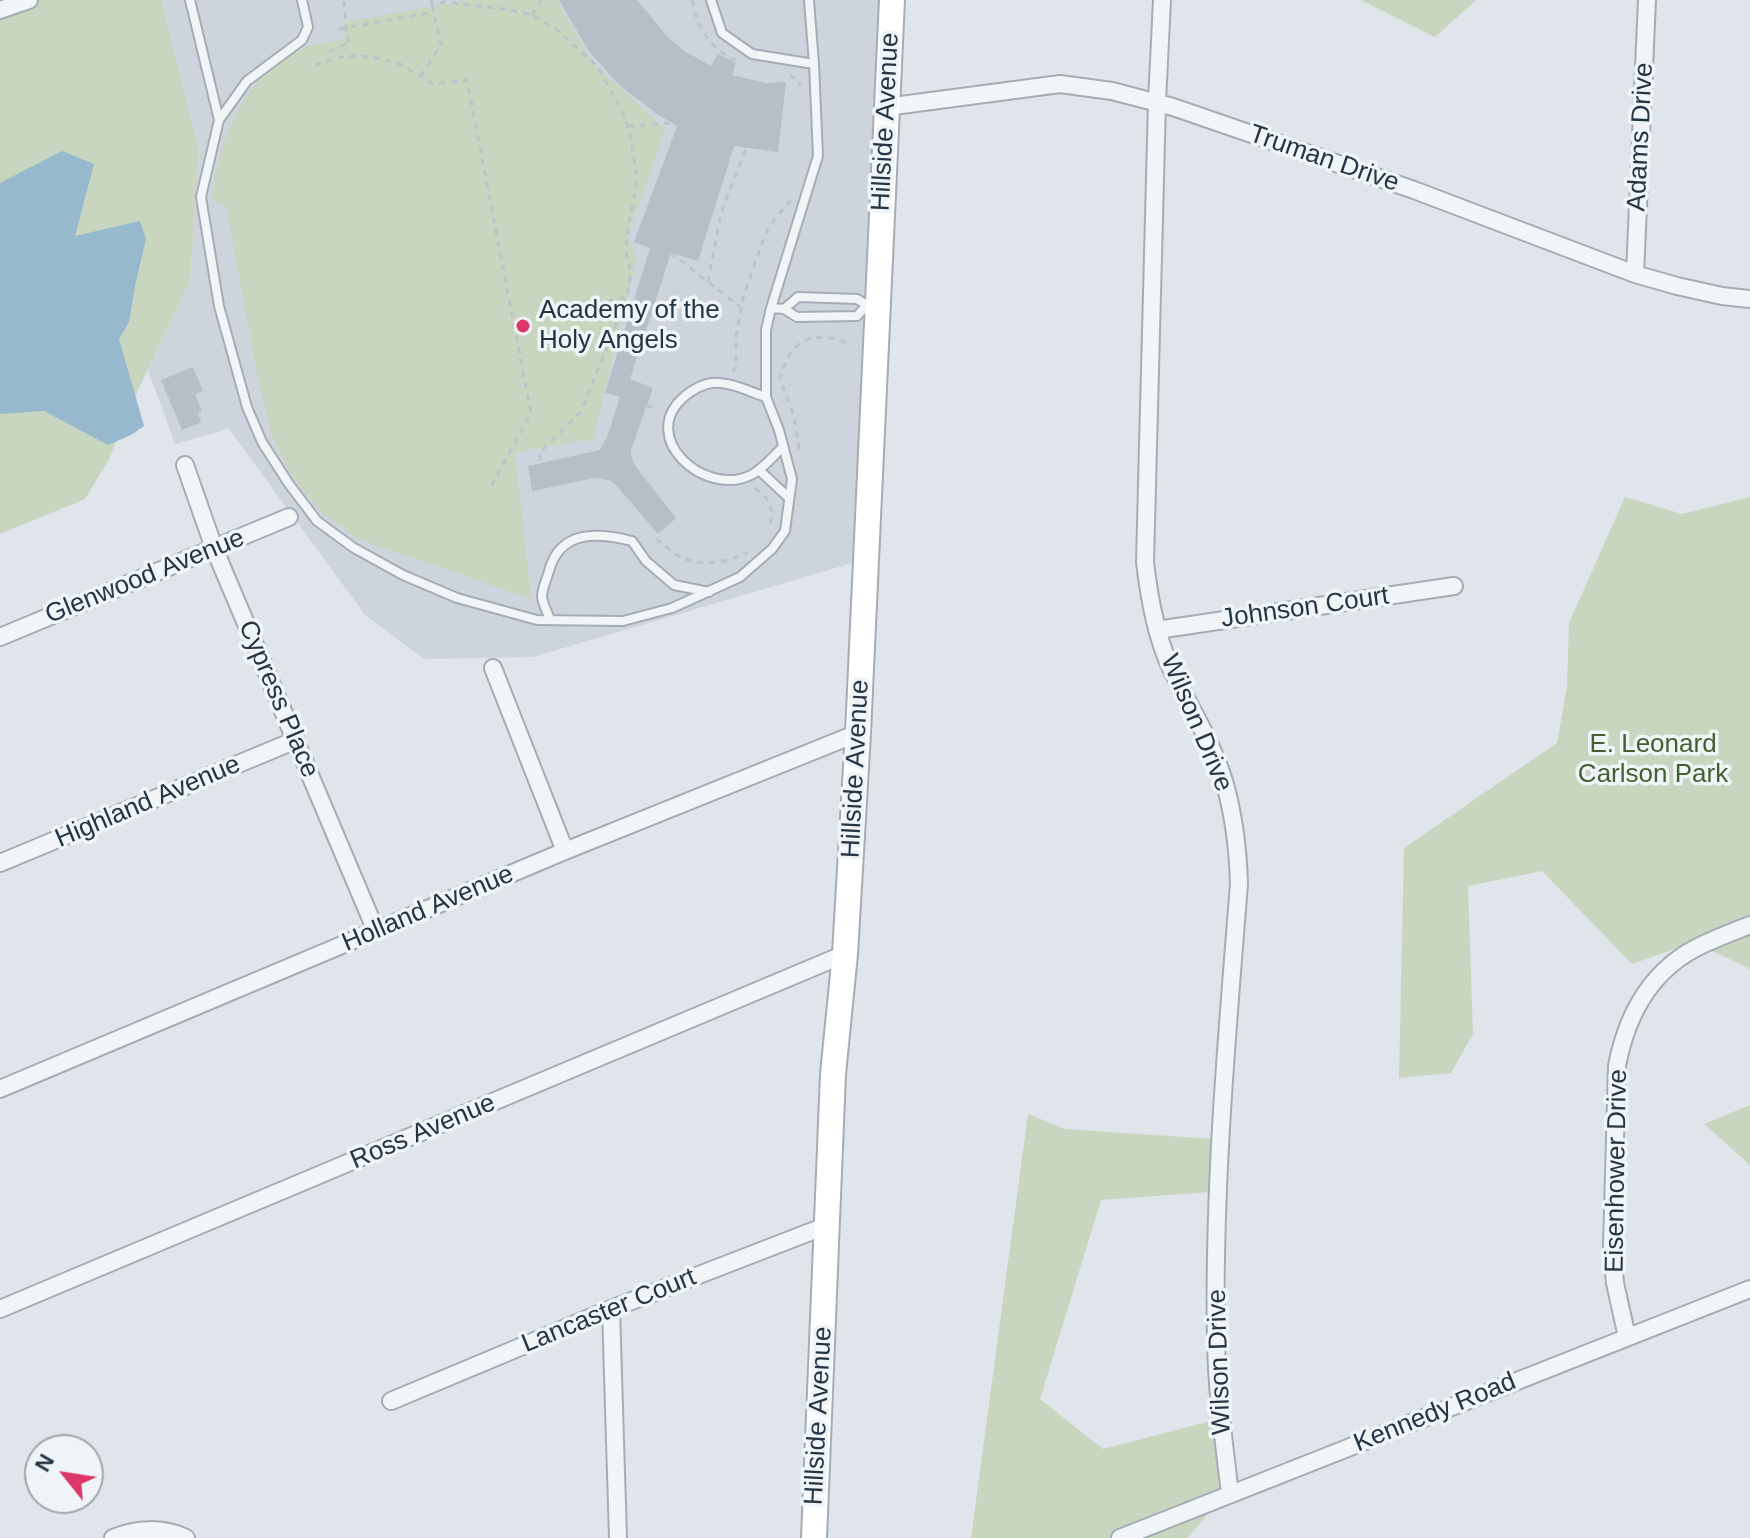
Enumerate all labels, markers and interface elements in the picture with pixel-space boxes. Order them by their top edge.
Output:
street label: Hillside Avenue [866,32,906,212]
street label: Adams Drive [1622,62,1660,212]
street label: Truman Drive [1245,119,1403,199]
place label: Academy of the Holy Angels [539,295,720,356]
marker: Academy of the Holy Angels [514,317,532,335]
street label: Glenwood Avenue [41,523,249,631]
street label: Johnson Court [1219,581,1391,635]
street label: Cypress Place [231,616,325,782]
street label: Wilson Drive [1153,650,1239,796]
street label: Hillside Avenue [836,679,876,859]
park label: E. Leonard Carlson Park [1578,729,1728,790]
street label: Highland Avenue [51,749,245,855]
street label: Holland Avenue [338,859,518,959]
street label: Eisenhower Drive [1600,1069,1634,1273]
street label: Ross Avenue [346,1088,500,1176]
street label: Lancaster Court [517,1262,701,1360]
street label: Wilson Drive [1202,1289,1238,1435]
street label: Hillside Avenue [799,1326,839,1506]
street label: Kennedy Road [1349,1366,1521,1460]
north arrow [24,1434,104,1514]
text: N [30,1450,59,1476]

